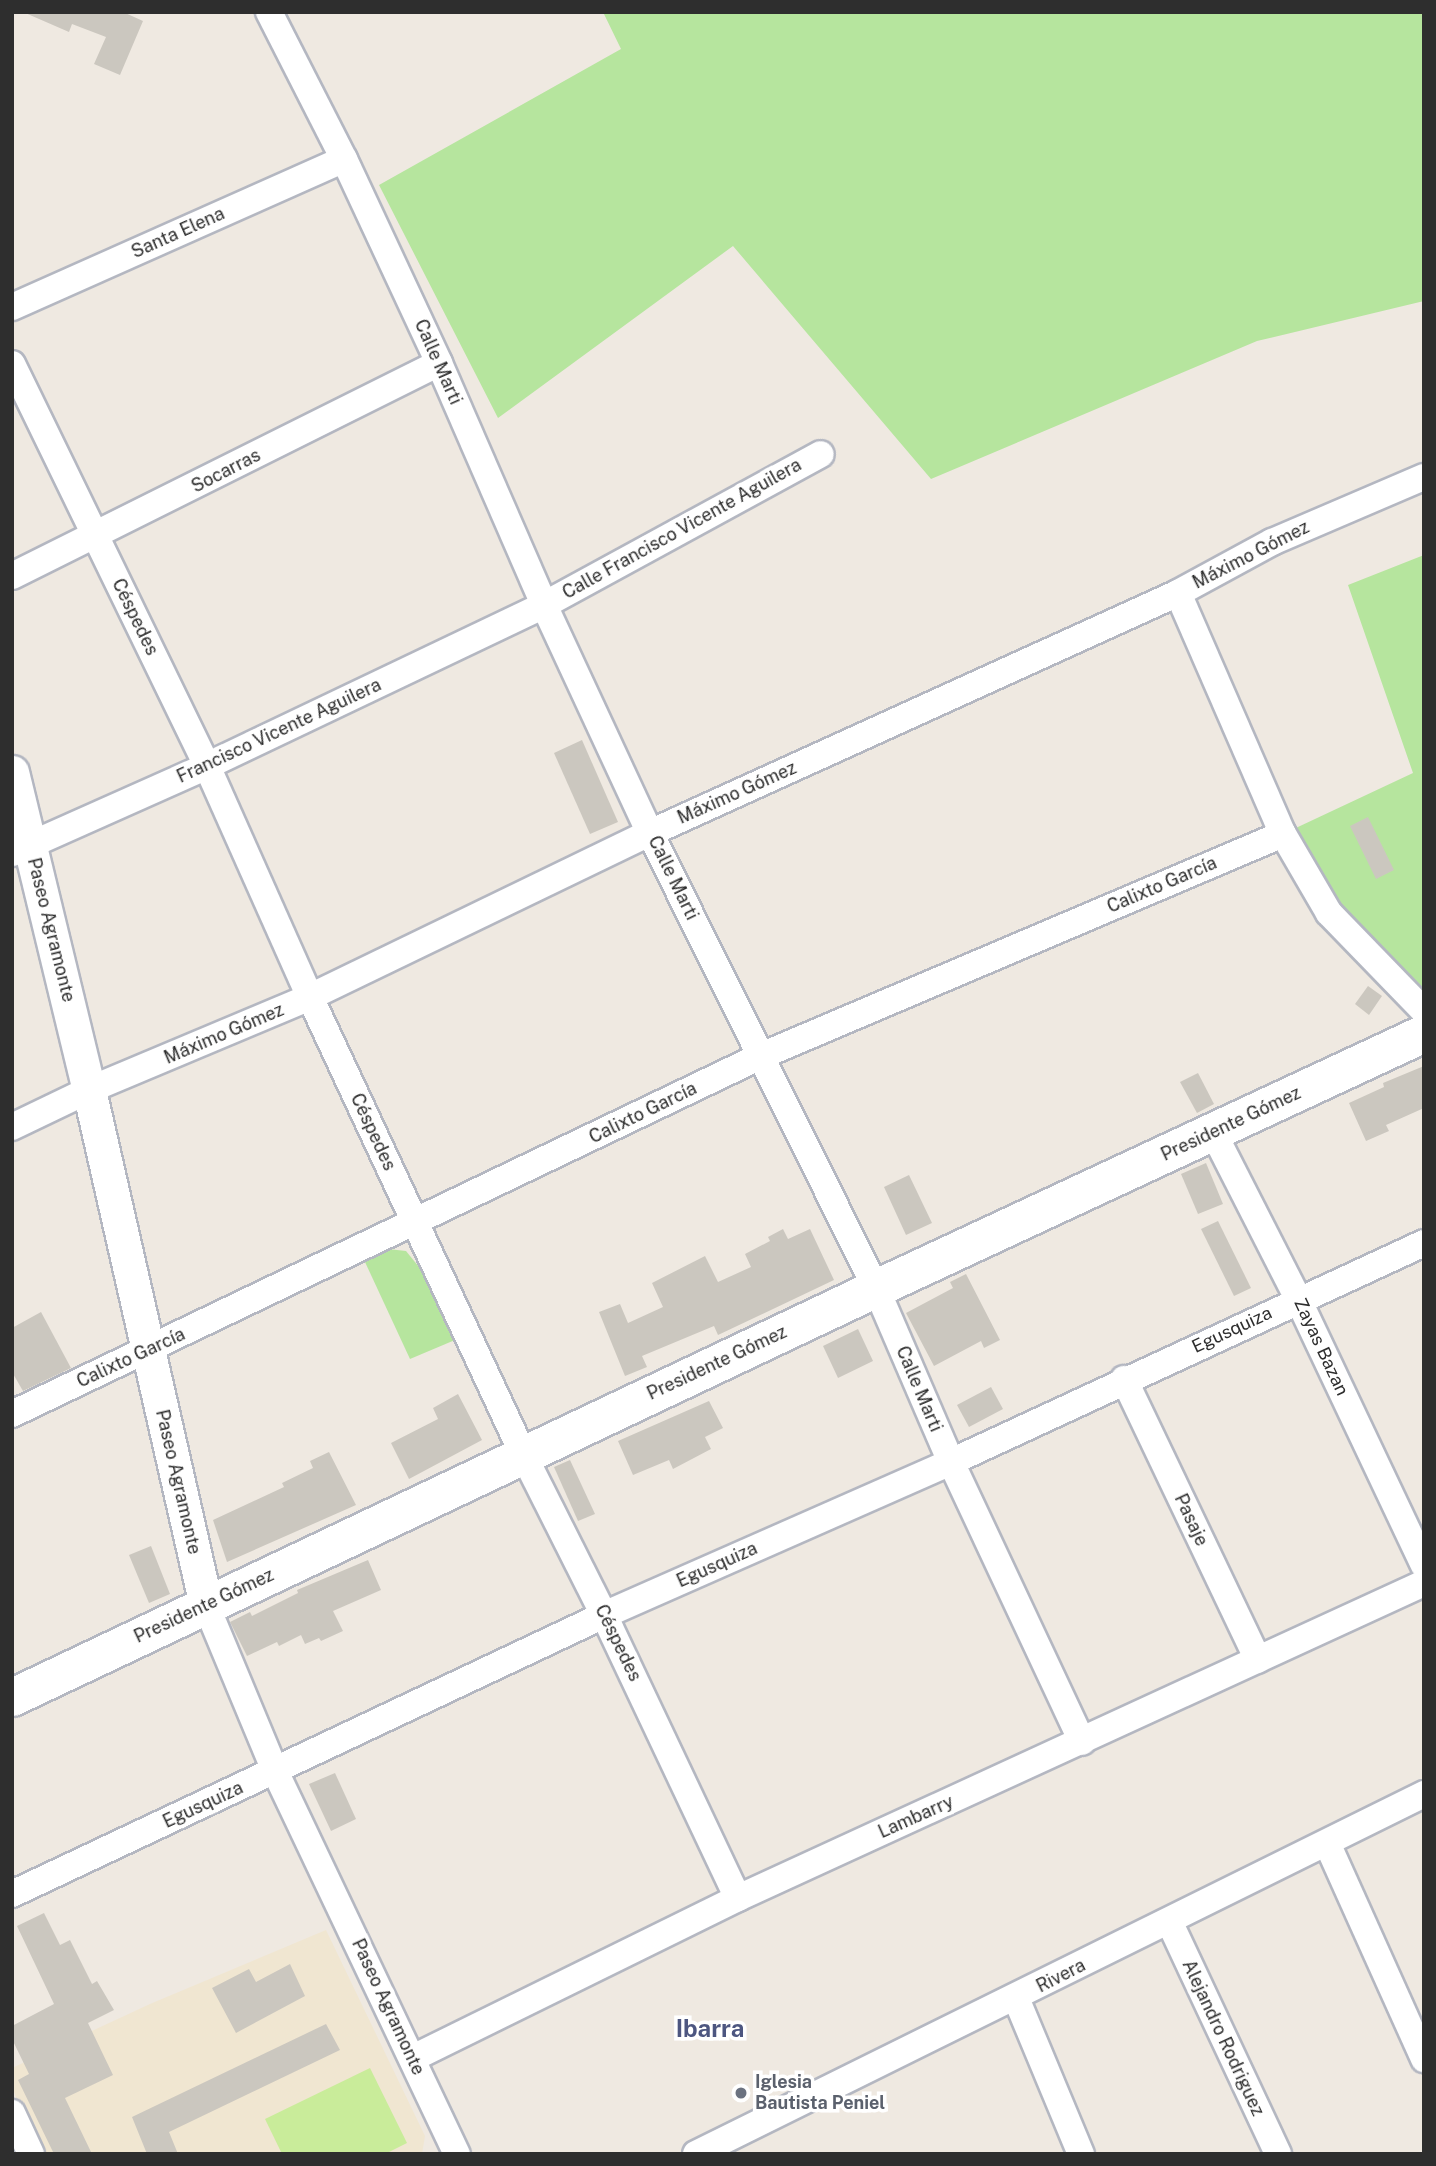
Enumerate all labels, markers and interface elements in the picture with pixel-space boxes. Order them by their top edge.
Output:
street label: Santa Elena [128,203,228,263]
street label: Calle Marti [410,316,466,408]
street label: Socarras [188,444,264,498]
street label: Calle Francisco Vicente Aguilera [558,454,806,604]
street label: Máximo Gómez [1189,516,1313,594]
street label: Céspedes [107,575,163,659]
street label: Francisco Vicente Aguilera [173,674,385,788]
street label: Máximo Gómez [674,757,800,829]
street label: Calle Marti [643,832,703,924]
street label: Calixto García [1104,852,1220,918]
street label: Paseo Agramonte [23,856,79,1004]
street label: Máximo Gómez [161,999,287,1069]
street label: Calixto García [586,1078,700,1148]
street label: Presidente Gómez [1158,1082,1304,1166]
street label: Céspedes [346,1090,400,1174]
street label: Zayas Bazan [1289,1295,1353,1399]
street label: Egusquiza [1189,1302,1275,1358]
street label: Presidente Gómez [644,1321,790,1405]
street label: Calixto García [73,1323,189,1393]
street label: Calle Marti [891,1343,947,1435]
street label: Paseo Agramonte [151,1407,205,1557]
street label: Pasaje [1170,1490,1212,1550]
street label: Egusquiza [673,1538,761,1592]
street label: Presidente Gómez [131,1564,277,1648]
street label: Céspedes [590,1601,646,1685]
street label: Egusquiza [160,1777,246,1833]
street label: Lambarry [875,1791,957,1843]
street label: Paseo Agramonte [347,1935,429,2079]
street label: Rivera [1033,1955,1089,1997]
street label: Alejandro Rodriguez [1177,1957,1269,2119]
district label: Ibarra [676,2015,744,2043]
place label: Iglesia Bautista Peniel [755,2072,885,2114]
marker: Iglesia Bautista Peniel [733,2085,749,2101]

